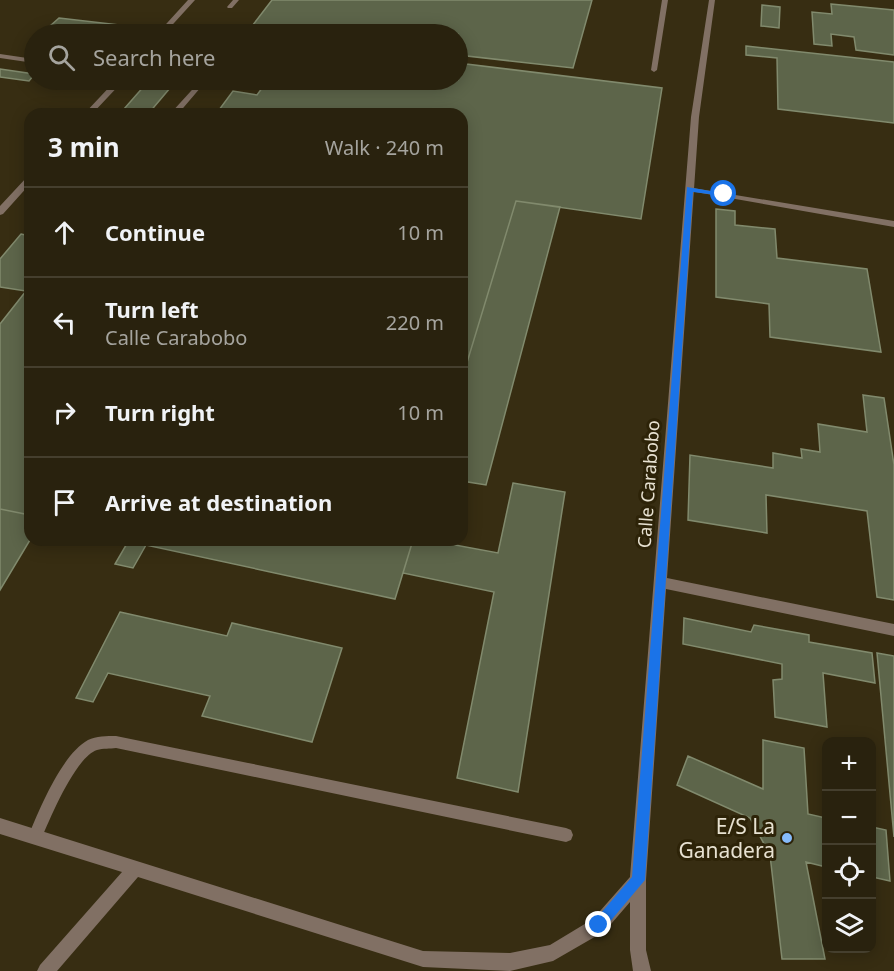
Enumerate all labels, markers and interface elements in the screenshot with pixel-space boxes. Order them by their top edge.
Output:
search box [24,24,468,90]
icon: search [45,41,78,74]
text: Search here [93,42,215,72]
text: 3 min [48,129,120,165]
text: Walk · 240 m [325,134,444,161]
route start [710,180,736,206]
icon: ahead [48,216,81,249]
text: Continue [105,217,205,247]
text: 10 m [397,219,444,246]
text: Turn left [105,294,199,324]
icon: left [48,306,81,339]
text: 220 m [386,309,444,336]
text: Calle Carabobo [105,324,247,351]
icon: right [48,396,81,429]
text: Turn right [105,397,215,427]
text: 10 m [397,399,444,426]
street label: Calle Carabobo [632,419,664,549]
icon: arrive [48,486,81,519]
text: Arrive at destination [105,487,332,517]
map controls [822,737,876,953]
button: + [822,737,876,791]
button: − [822,791,876,845]
place label: E/S La Ganadera [678,812,775,864]
marker: E/S La Ganadera [780,831,794,845]
button: locate [822,845,876,899]
button: layers [822,899,876,953]
route end [585,911,611,937]

